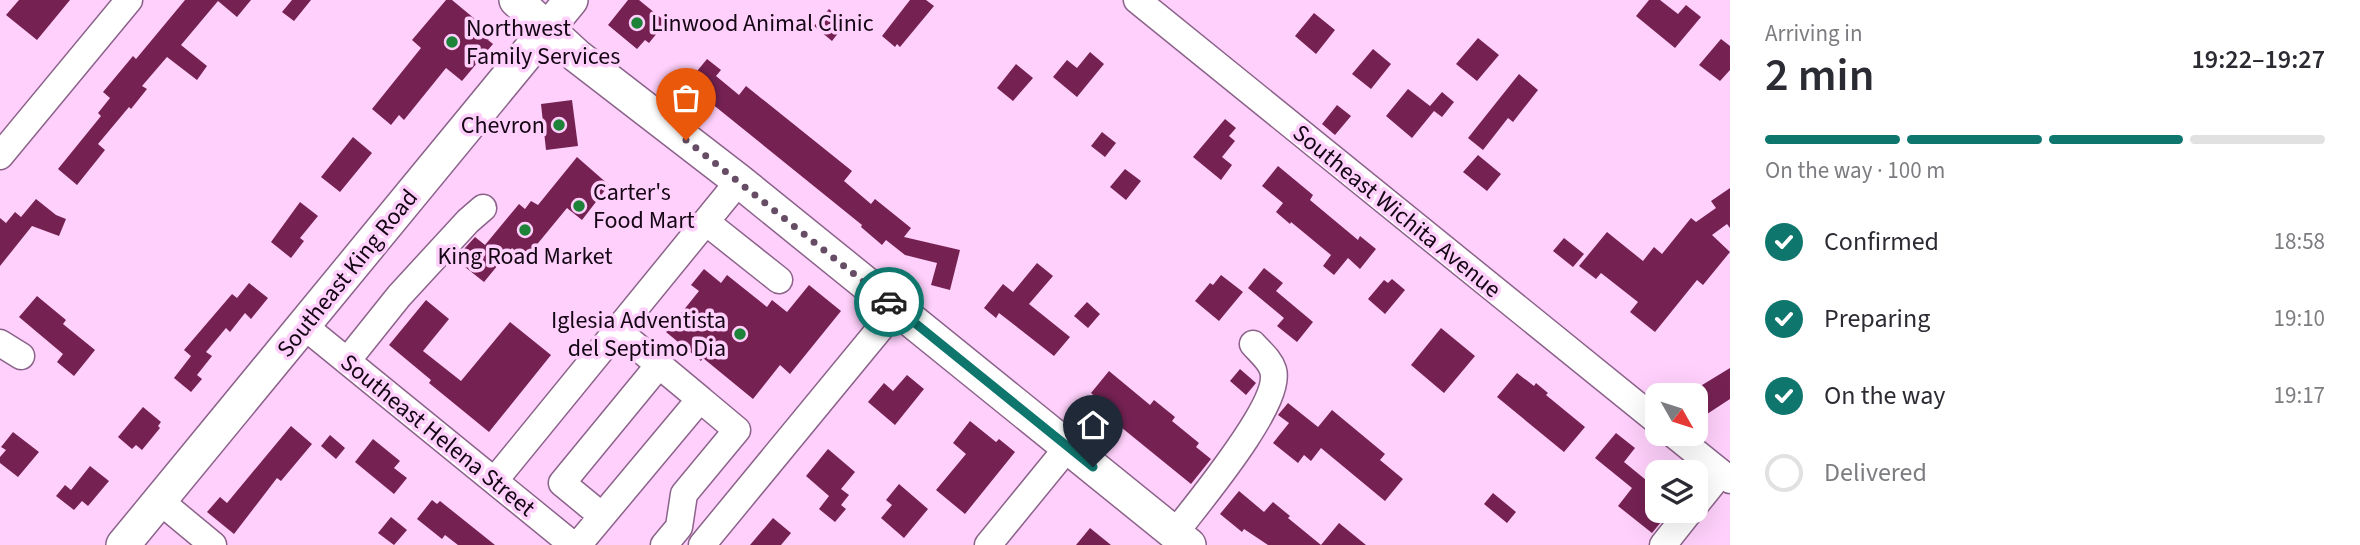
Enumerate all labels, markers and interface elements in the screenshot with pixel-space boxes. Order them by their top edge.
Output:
place label: Linwood Animal Clinic [651,6,874,41]
place label: Northwest Family Services [466,11,620,74]
marker: Linwood Animal Clinic [629,15,645,31]
text: Arriving in [1765,17,1863,50]
marker: Northwest Family Services [444,34,460,50]
text: 19:22–19:27 [2192,41,2325,78]
text: 2 min [1765,43,1874,108]
pin [656,68,716,140]
icon: bag [667,79,705,117]
place label: Chevron [461,108,545,143]
street label: Southeast Wichita Avenue [1285,116,1508,307]
marker: Chevron [551,117,567,133]
text: On the way · 100 m [1765,154,1945,187]
place label: Carter's Food Mart [593,175,695,238]
street label: Southeast King Road [268,182,426,365]
marker: Carter's Food Mart [571,198,587,214]
marker: King Road Market [517,222,533,238]
icon: check [1765,223,1803,261]
text: Confirmed [1824,223,1939,260]
text: 18:58 [2274,225,2325,258]
place label: King Road Market [437,239,613,274]
courier [854,267,924,337]
icon: car [870,283,908,321]
icon: check [1765,300,1803,338]
text: Preparing [1824,300,1930,337]
text: 19:10 [2274,302,2325,335]
place label: Iglesia Adventista del Septimo Dia [551,303,726,366]
marker: Iglesia Adventista del Septimo Dia [732,326,748,342]
street label: Southeast Helena Street [333,346,543,525]
icon: check [1765,377,1803,415]
text: On the way [1824,377,1945,414]
text: 19:17 [2274,379,2325,412]
north arrow [1645,383,1708,446]
map controls [1645,383,1708,523]
pin [1063,395,1123,467]
icon: home [1074,406,1112,444]
text: Delivered [1824,454,1927,491]
button: layers [1645,460,1708,523]

